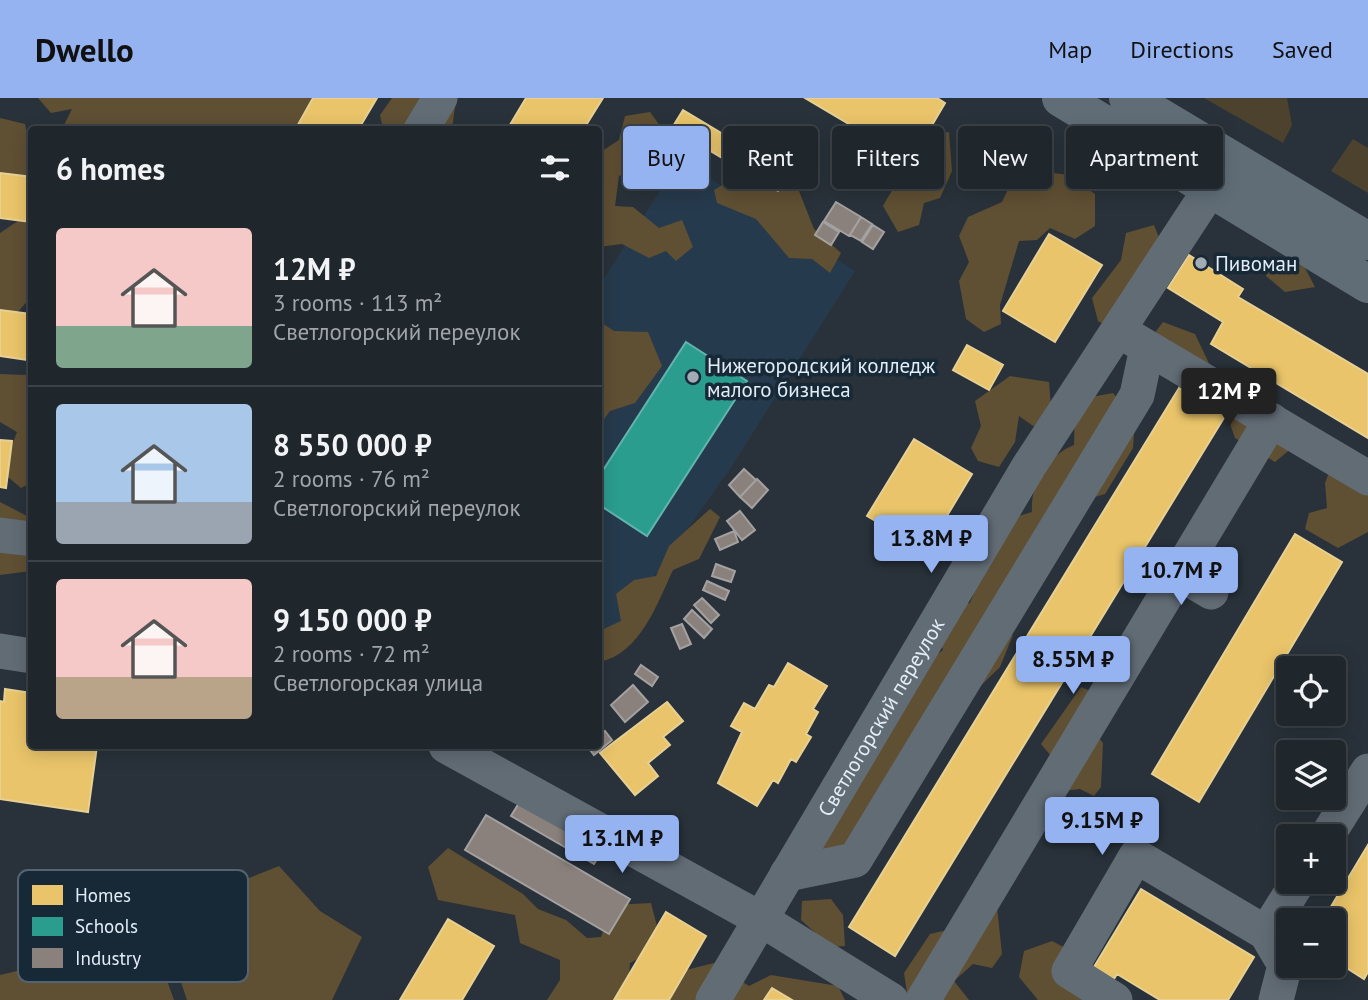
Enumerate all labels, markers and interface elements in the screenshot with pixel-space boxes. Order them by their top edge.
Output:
text: Dwello [35,28,134,71]
text: Map [1048,34,1092,65]
text: Directions [1130,34,1234,65]
text: Saved [1272,34,1333,65]
chip: Buy [623,126,709,189]
chip: Rent [723,126,818,189]
chip: Filters [832,126,944,189]
chip: New [958,126,1052,189]
chip: Apartment [1066,126,1223,189]
text: 6 homes [56,149,165,188]
icon: filters [536,149,574,187]
text: 12M ₽ [273,249,356,288]
place label: Пивоман [1215,250,1297,277]
marker: Пивоман [1193,255,1209,271]
icon: home [112,256,196,340]
text: 3 rooms · 113 m² [273,288,442,317]
text: Светлогорский переулок [273,317,520,346]
place label: Нижегородский колледж малого бизнеса [707,352,935,403]
pin: 12M ₽ [1180,368,1278,428]
marker: Нижегородский колледж малого бизнеса [685,369,701,385]
text: 12M ₽ [1197,376,1261,405]
text: 8 550 000 ₽ [273,425,432,464]
icon: home [112,432,196,516]
text: 2 rooms · 76 m² [273,464,430,493]
text: Светлогорский переулок [273,493,520,522]
pin: 13.8M ₽ [866,516,996,575]
text: 13.8M ₽ [890,523,972,552]
pin: 10.7M ₽ [1116,547,1246,607]
text: 10.7M ₽ [1140,555,1222,584]
text: 9 150 000 ₽ [273,600,432,639]
icon: home [112,607,196,691]
street label: Светлогорский переулок [811,613,950,821]
pin: 8.55M ₽ [1008,636,1138,696]
text: 2 rooms · 72 m² [273,639,430,668]
text: 8.55M ₽ [1032,644,1114,673]
map controls [1276,656,1346,978]
button: locate [1276,656,1346,726]
text: Светлогорская улица [273,668,483,697]
button: layers [1276,740,1346,810]
pin: 9.15M ₽ [1037,798,1167,857]
text: 9.15M ₽ [1061,805,1143,834]
pin: 13.1M ₽ [557,816,687,875]
text: 13.1M ₽ [581,823,663,852]
button: + [1276,824,1346,894]
legend [18,870,248,982]
text: Homes [75,883,131,907]
button: − [1276,908,1346,978]
text: Schools [75,914,138,938]
text: Industry [75,946,141,970]

